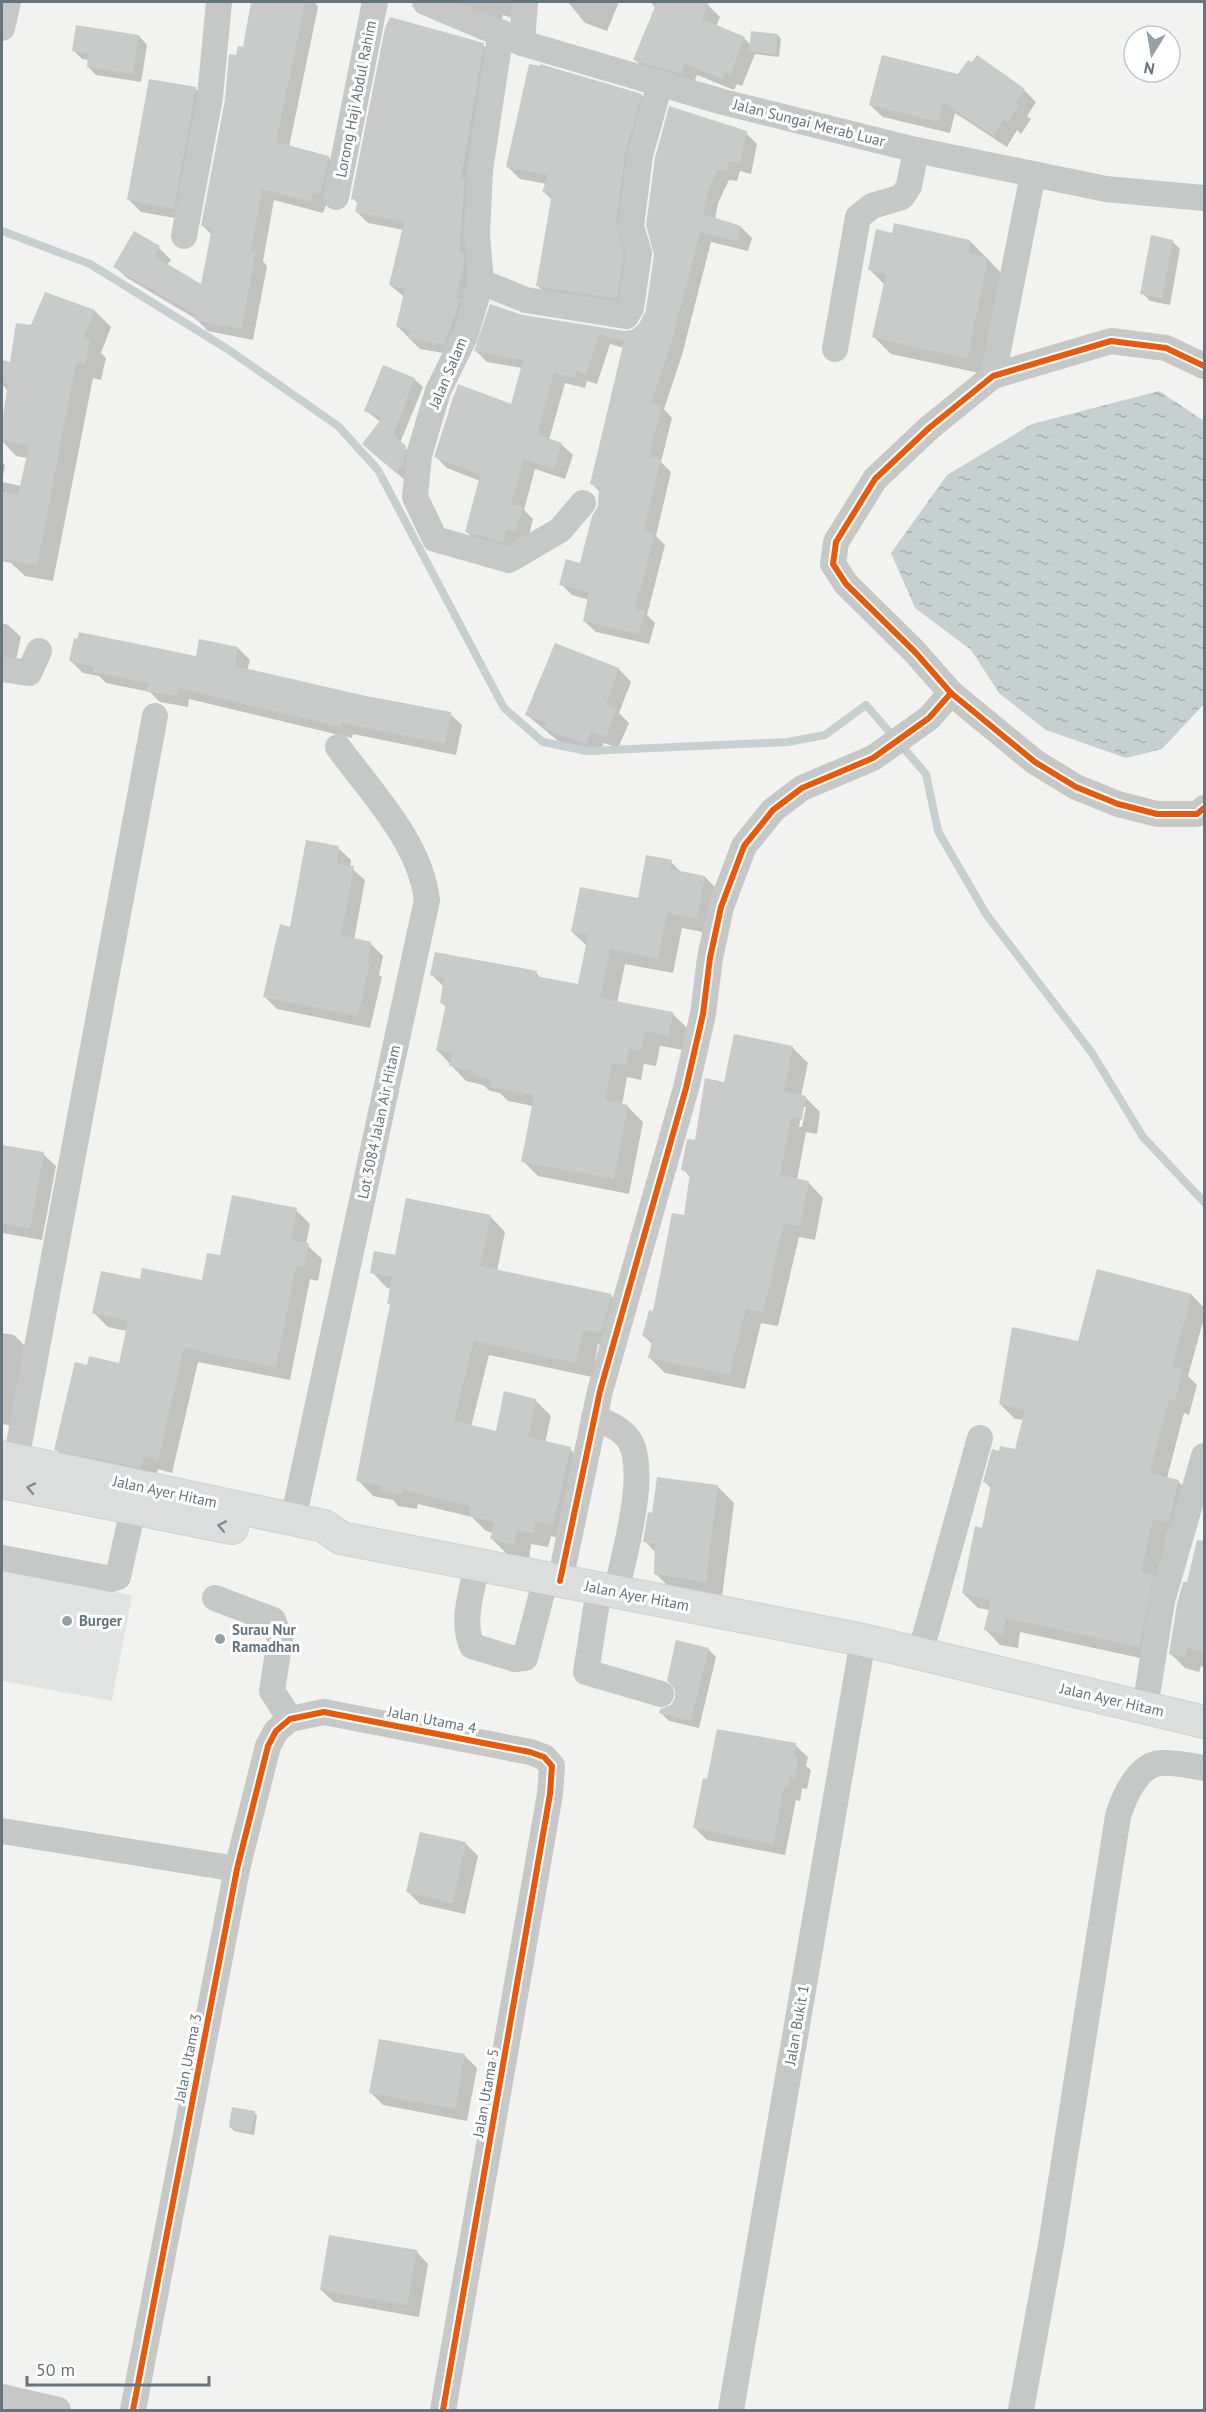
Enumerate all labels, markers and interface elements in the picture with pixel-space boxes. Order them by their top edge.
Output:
street label: Lorong Haji Abdul Rahim [331,19,380,179]
north arrow [1122,24,1182,84]
text: N [1142,58,1156,80]
street label: Jalan Sungai Merab Luar [730,94,887,151]
street label: Jalan Salam [424,334,471,412]
street label: Lot 3084 Jalan Air Hitam [353,1043,404,1201]
street label: Jalan Ayer Hitam [110,1471,219,1512]
one-way arrow [26,1482,36,1495]
one-way arrow [218,1521,228,1534]
street label: Jalan Ayer Hitam [582,1576,691,1615]
place label: Burger [79,1611,123,1630]
marker: Burger [60,1614,74,1628]
place label: Surau Nur Ramadhan [232,1620,300,1656]
marker: Surau Nur Ramadhan [213,1632,227,1646]
street label: Jalan Ayer Hitam [1057,1678,1166,1721]
street label: Jalan Utama 4 [385,1701,478,1737]
street label: Jalan Bukit 1 [780,1983,813,2068]
street label: Jalan Utama 3 [169,2012,205,2105]
street label: Jalan Utama 5 [468,2047,503,2140]
scale bar [27,2349,208,2387]
text: 50 m [36,2358,75,2381]

